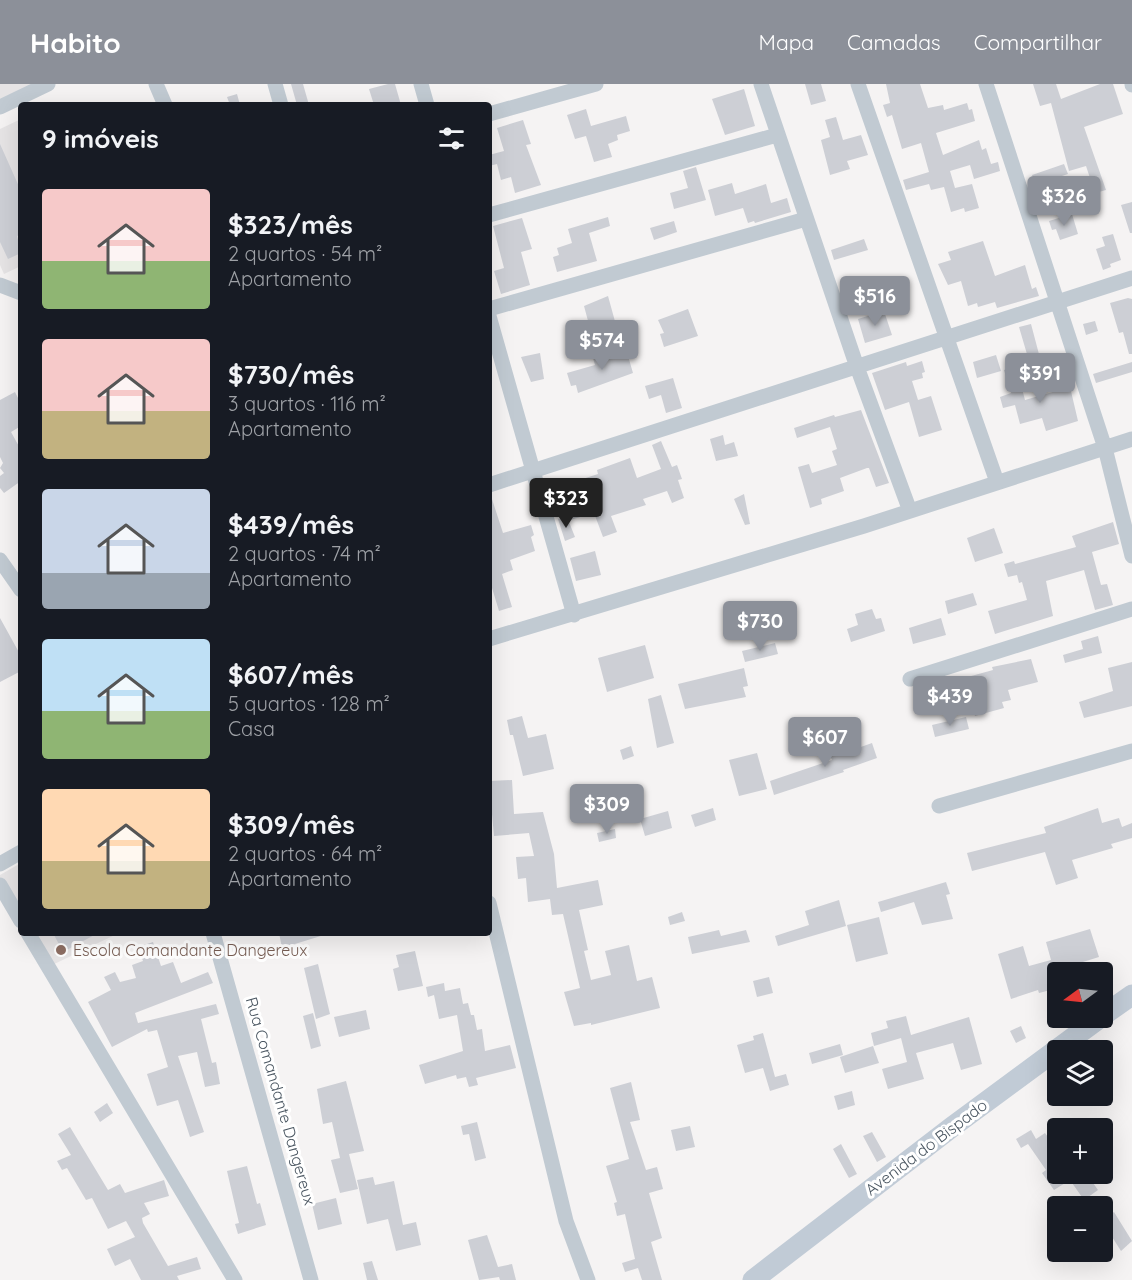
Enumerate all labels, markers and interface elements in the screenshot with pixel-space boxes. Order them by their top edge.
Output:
text: Habito [30,25,121,60]
text: Mapa [759,29,814,55]
text: Camadas [847,29,941,55]
text: Compartilhar [974,29,1102,55]
text: 9 imóveis [42,122,159,155]
icon: filters [435,122,468,155]
pin: $326 [1028,176,1100,227]
text: $326 [1041,183,1087,208]
text: $323/mês [228,208,353,241]
icon: home [90,213,162,285]
text: 2 quartos · 54 m² [228,241,382,266]
text: Apartamento [228,266,352,291]
pin: $516 [839,276,911,327]
text: $516 [854,283,896,308]
pin: $574 [566,320,638,371]
text: $574 [579,327,625,352]
pin: $391 [1004,353,1076,404]
text: $730/mês [228,358,354,391]
text: $391 [1019,360,1061,385]
icon: home [90,363,162,435]
text: 3 quartos · 116 m² [228,391,386,416]
text: Apartamento [228,416,352,441]
pin: $323 [530,478,602,529]
text: $323 [544,485,588,510]
text: $439/mês [228,508,354,541]
icon: home [90,513,162,585]
text: 2 quartos · 74 m² [228,541,381,566]
text: Apartamento [228,566,352,591]
pin: $730 [724,601,796,652]
text: $730 [737,608,783,633]
text: $607/mês [228,658,354,691]
icon: home [90,663,162,735]
pin: $439 [914,676,986,727]
text: $439 [927,683,973,708]
text: 5 quartos · 128 m² [228,691,390,716]
text: Casa [228,716,275,741]
pin: $607 [789,717,861,768]
text: $607 [802,724,848,749]
pin: $309 [571,784,643,835]
text: $309 [584,791,630,816]
text: $309/mês [228,808,355,841]
icon: home [90,813,162,885]
text: 2 quartos · 64 m² [228,841,382,866]
text: Apartamento [228,866,352,891]
place label: Escola Comandante Dangereux [73,940,307,960]
marker: Escola Comandante Dangereux [54,943,68,957]
north arrow [1047,962,1113,1028]
map controls [1047,962,1113,1262]
street label: Rua Comandante Dangereux [242,995,320,1208]
button: layers [1047,1040,1113,1106]
street label: Avenida do Bispado [861,1095,991,1199]
button: + [1047,1118,1113,1184]
button: − [1047,1196,1113,1262]

